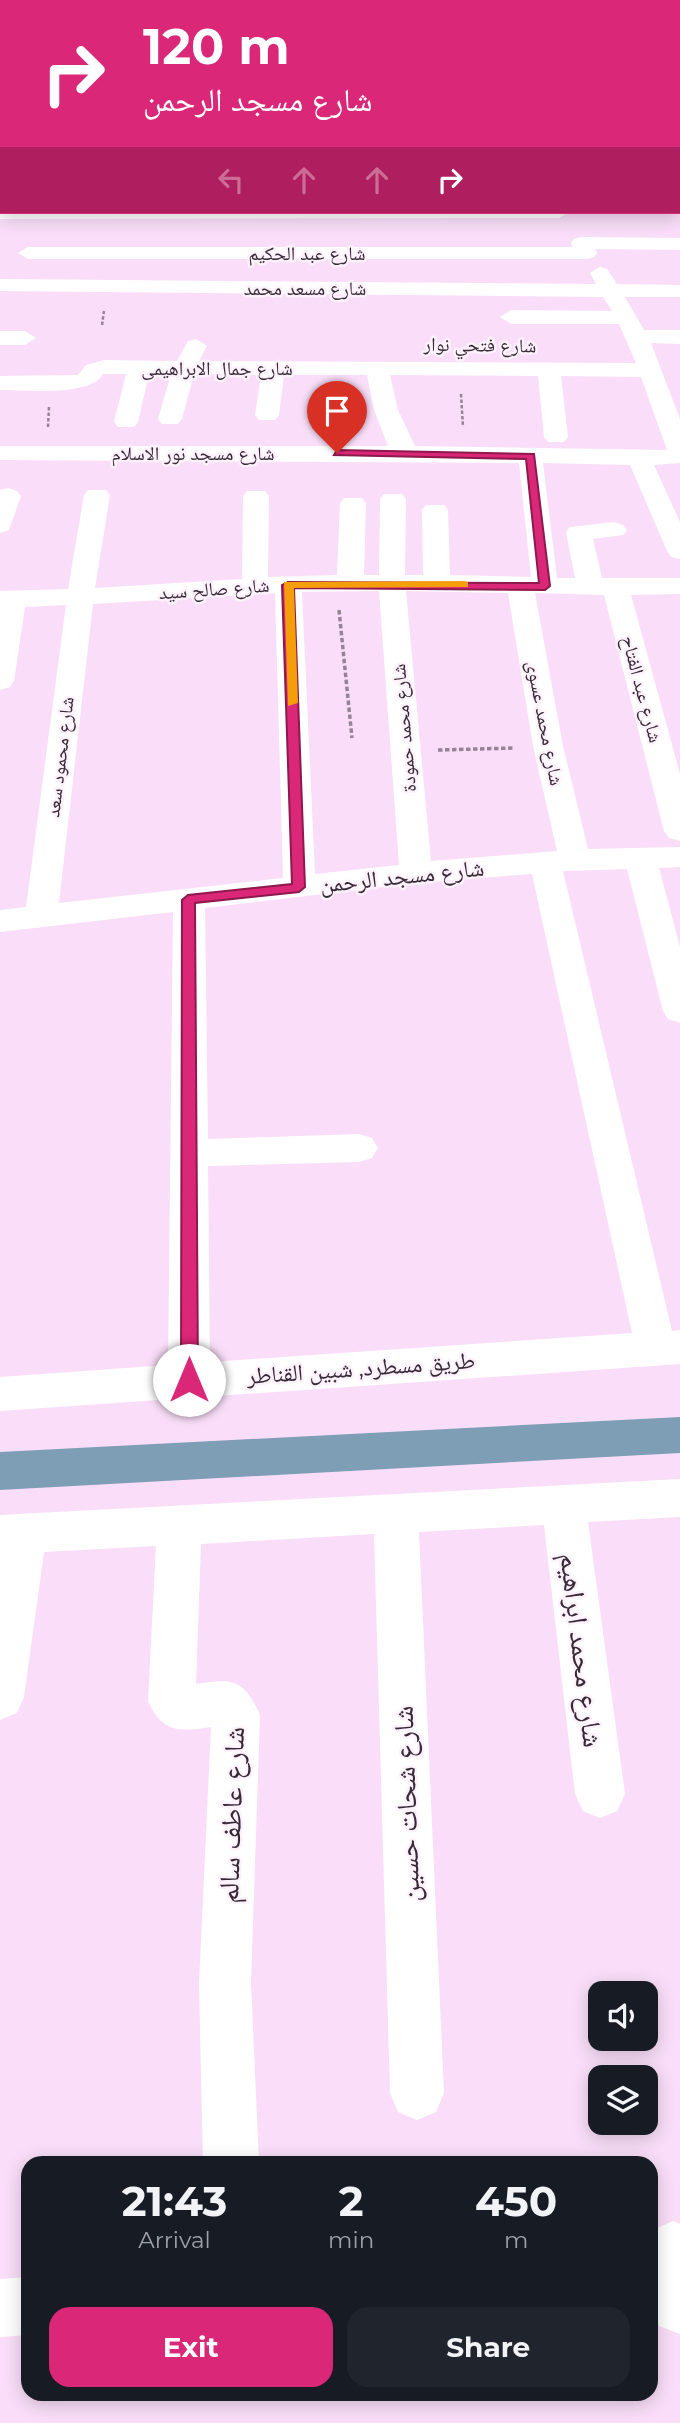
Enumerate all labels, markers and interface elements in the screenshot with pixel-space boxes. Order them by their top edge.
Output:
text: 120 m [143,17,290,76]
icon: right [28,28,119,119]
text: شارع مسجد الرحمن [143,80,373,119]
icon: left [212,161,250,199]
icon: ahead [285,161,323,199]
icon: ahead [358,161,396,199]
icon: right [431,161,469,199]
street label: شارع عبد الحكيم [248,242,366,266]
street label: شارع مسعد محمد [244,277,366,300]
street label: شارع فتحي نوار [422,333,536,361]
street label: شارع جمال الابراهيمى [141,357,293,380]
pin [307,381,367,453]
icon: arrive [318,392,356,430]
street label: شارع مسجد نور الاسلام [111,442,275,467]
street label: شارع صالح سيد [158,574,270,605]
street label: شارع عبد الفتاح [617,633,667,745]
street label: شارع محمد عسوى [522,658,568,788]
street label: شارع محمد حمودة [387,663,421,793]
street label: شارع محمود سعد [41,695,79,819]
street label: شارع مسجد الرحمن [319,853,486,900]
position arrow [152,1343,226,1417]
street label: طريق مسطرد, شبين القناطر [245,1346,476,1390]
street label: شارع محمد ابراهيم [551,1551,611,1749]
street label: شارع شحات حسين [386,1705,427,1903]
street label: شارع عاطف سالم [211,1726,253,1904]
map controls [588,1981,658,2135]
button: sound [588,1981,658,2051]
button: layers [588,2065,658,2135]
text: 21:43 [122,2175,227,2227]
text: 2 [339,2175,364,2227]
text: 450 [475,2175,557,2227]
text: Arrival [138,2226,211,2254]
text: min [328,2226,374,2254]
text: m [504,2226,528,2254]
button: Exit [49,2307,333,2387]
button: Share [347,2307,630,2387]

